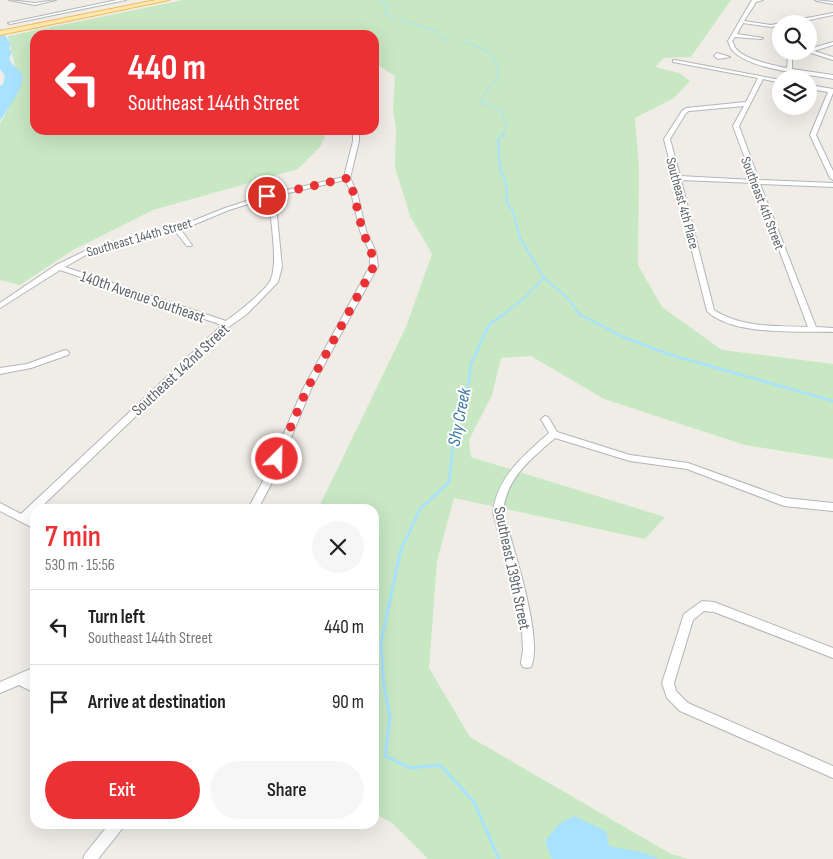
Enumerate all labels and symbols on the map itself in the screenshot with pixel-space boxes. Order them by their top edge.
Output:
street label: Southeast 4th Street [737,154,788,252]
street label: Southeast 4th Place [662,156,703,251]
pin [246,175,288,217]
street label: Southeast 144th Street [84,214,194,261]
street label: 140th Avenue Southeast [78,267,207,328]
street label: Southeast 142nd Street [128,320,234,420]
water label: Shy Creek [444,385,476,448]
position arrow [250,432,302,484]
street label: Southeast 139th Street [489,505,534,632]

